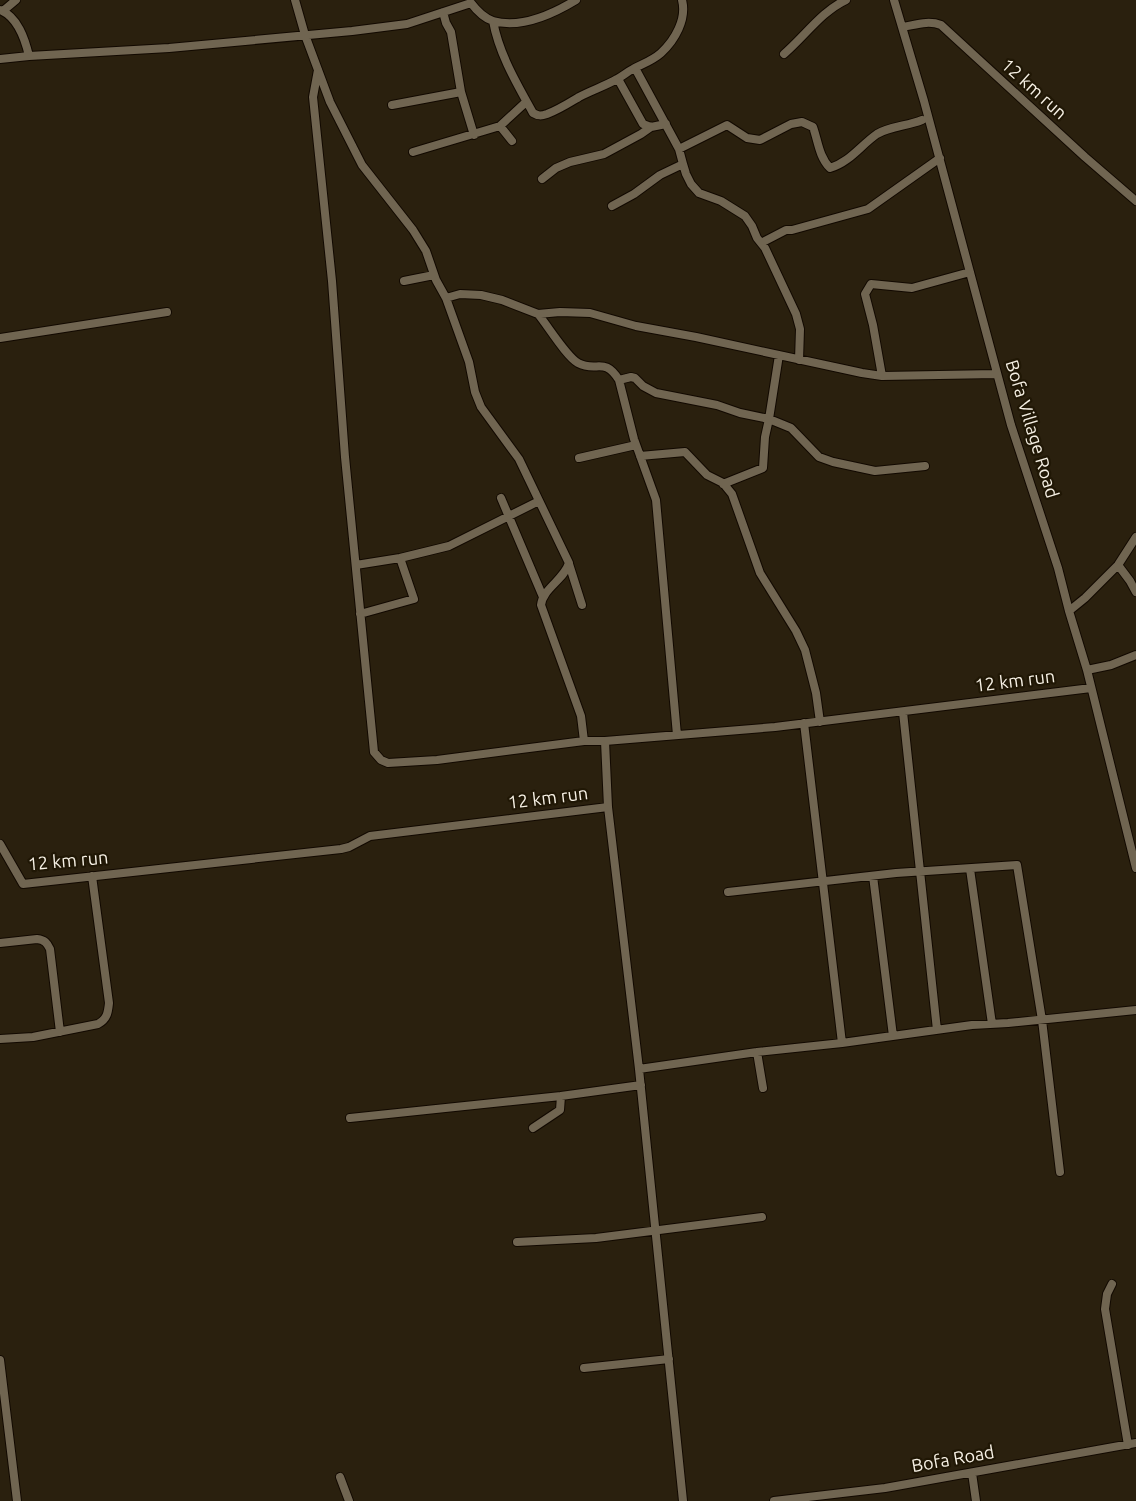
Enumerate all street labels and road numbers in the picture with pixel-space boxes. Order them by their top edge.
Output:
street label: 12 km run [998,54,1071,123]
street label: Bofa Village Road [1002,357,1063,500]
street label: 12 km run [974,665,1056,695]
street label: 12 km run [507,782,589,812]
street label: 12 km run [27,847,109,873]
street label: Bofa Road [910,1441,996,1475]

